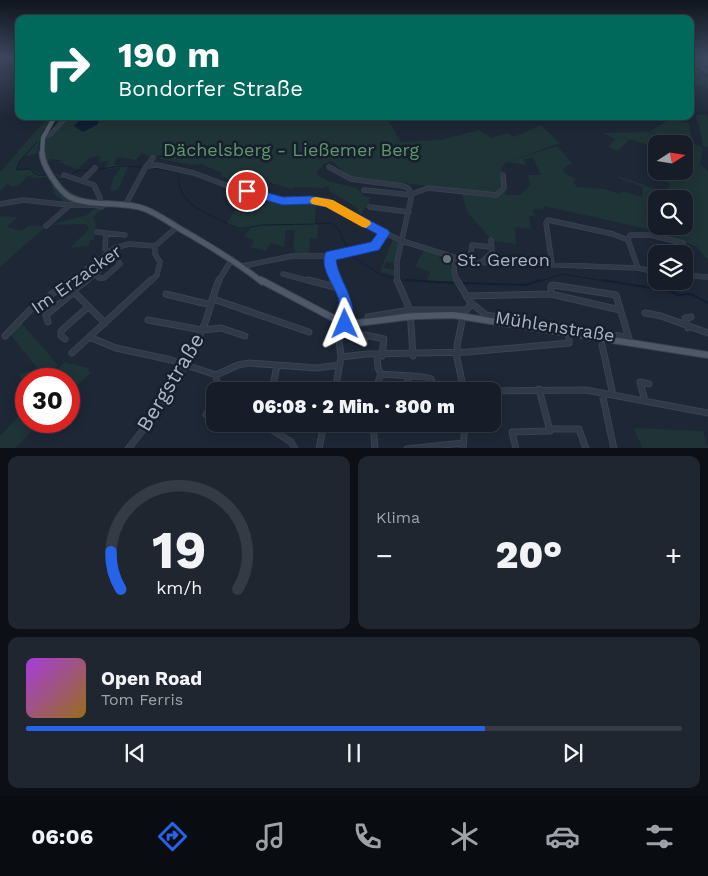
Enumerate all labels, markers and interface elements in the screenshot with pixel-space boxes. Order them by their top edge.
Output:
text: 190 m [118,34,220,76]
icon: right [35,35,100,100]
text: Bondorfer Straße [118,76,303,101]
north arrow [648,135,692,180]
map controls [648,135,693,290]
park label: Dächelsberg - Ließemer Berg [163,139,419,160]
pin [226,170,268,212]
icon: arrive [233,177,261,205]
button: search [648,190,693,235]
street label: Im Erzacker [27,240,125,318]
button: layers [648,245,693,290]
place label: St. Gereon [457,249,550,270]
marker: St. Gereon [441,253,453,265]
position arrow [318,297,370,349]
street label: Mühlenstraße [494,306,616,346]
street label: Bergstraße [131,328,209,436]
speed limit sign: 30 [15,368,80,433]
text: 06:08 · 2 Min. · 800 m [252,395,455,418]
text: Klima [376,508,420,527]
text: 19 [152,520,206,581]
text: 20° [496,533,562,577]
text: − [376,539,393,572]
text: + [665,539,682,572]
text: km/h [156,577,202,598]
text: Open Road [101,667,202,690]
text: Tom Ferris [101,690,183,709]
icon: previous [121,739,149,767]
icon: pause [340,739,368,767]
icon: next [559,739,587,767]
icon: directions [155,819,190,854]
icon: music [253,819,288,854]
icon: phone [350,819,385,854]
icon: climate [447,819,482,854]
icon: car [545,819,580,854]
icon: filters [642,819,677,854]
text: 06:06 [31,824,93,849]

